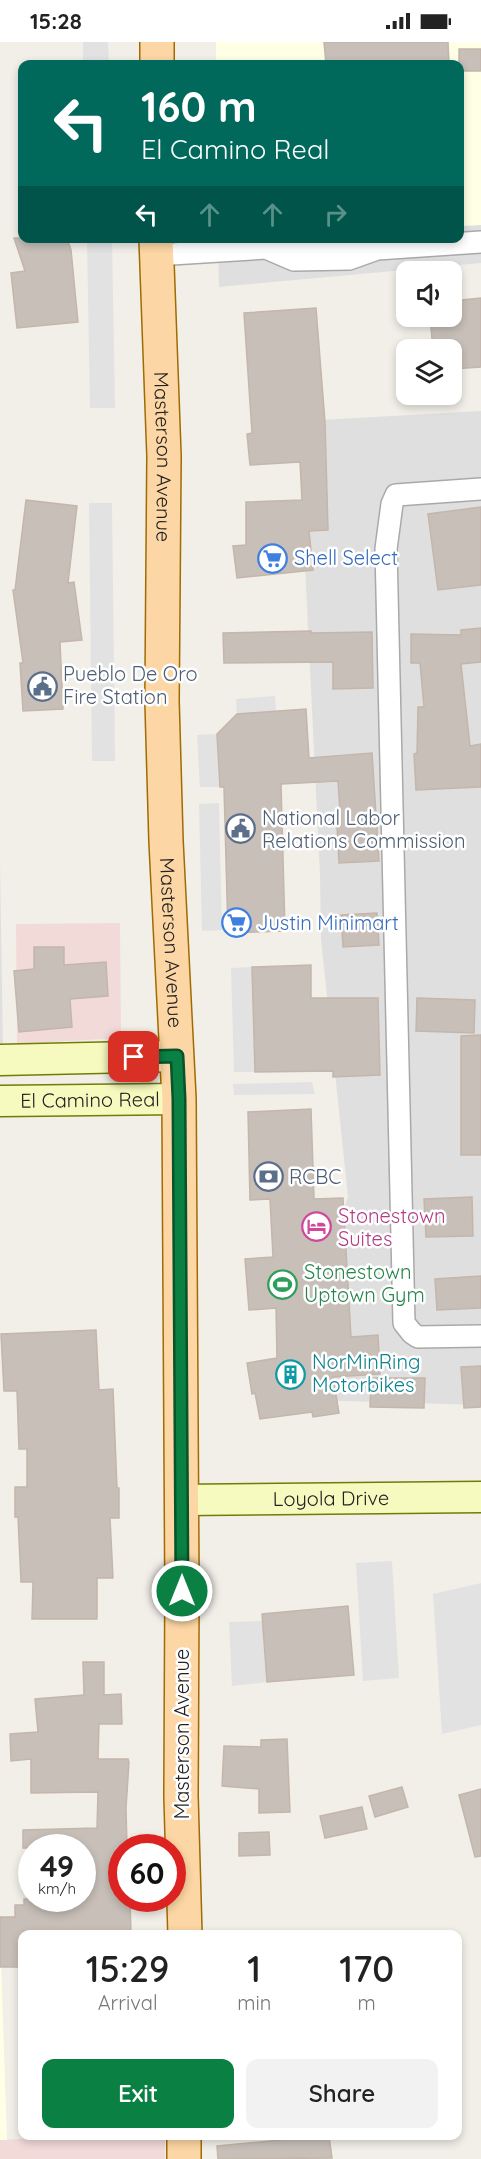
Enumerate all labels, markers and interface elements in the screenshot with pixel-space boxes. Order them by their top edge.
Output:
text: 15:28 [30,7,82,35]
text: 160 m [141,80,257,133]
icon: left [42,84,120,162]
text: El Camino Real [141,132,330,166]
icon: left [130,198,163,231]
icon: ahead [193,198,226,231]
icon: ahead [256,198,289,231]
icon: right [319,198,352,231]
map controls [396,261,462,405]
button: sound [396,261,462,327]
button: layers [396,339,462,405]
street label: Masterson Avenue [149,371,177,542]
supermarket icon: Shell Select [257,542,289,574]
place label: Shell Select [294,545,398,570]
place label: Pueblo De Oro Fire Station [63,661,198,709]
public building icon: Pueblo De Oro Fire Station [26,670,58,702]
place label: National Labor Relations Commission [262,805,465,853]
public building icon: National Labor Relations Commission [225,813,257,845]
street label: Masterson Avenue [155,857,188,1029]
supermarket icon: Justin Minimart [220,907,252,939]
place label: Justin Minimart [257,910,399,935]
pin [108,1031,159,1082]
icon: arrive [117,1040,150,1073]
street label: El Camino Real [20,1086,160,1113]
bank icon: RCBC [252,1161,284,1193]
place label: RCBC [289,1164,341,1189]
place label: Stonestown Suites [338,1203,446,1251]
hotel icon: Stonestown Suites [301,1211,333,1243]
place label: Stonestown Uptown Gym [304,1259,425,1307]
sports icon: Stonestown Uptown Gym [267,1268,299,1300]
place label: NorMinRing Motorbikes [312,1349,420,1397]
building icon: NorMinRing Motorbikes [275,1358,307,1390]
street label: Loyola Drive [273,1485,389,1511]
position arrow [150,1559,214,1623]
street label: Masterson Avenue [169,1649,194,1819]
speed limit sign: 60 [108,1834,186,1912]
text: 49 [40,1847,74,1885]
text: km/h [38,1879,76,1898]
text: 15:29 [86,1946,169,1991]
text: 1 [247,1946,261,1991]
text: 170 [339,1946,394,1991]
text: Arrival [98,1990,158,2015]
text: min [237,1990,271,2015]
text: m [358,1990,376,2015]
button: Exit [42,2059,234,2128]
button: Share [246,2059,438,2128]

